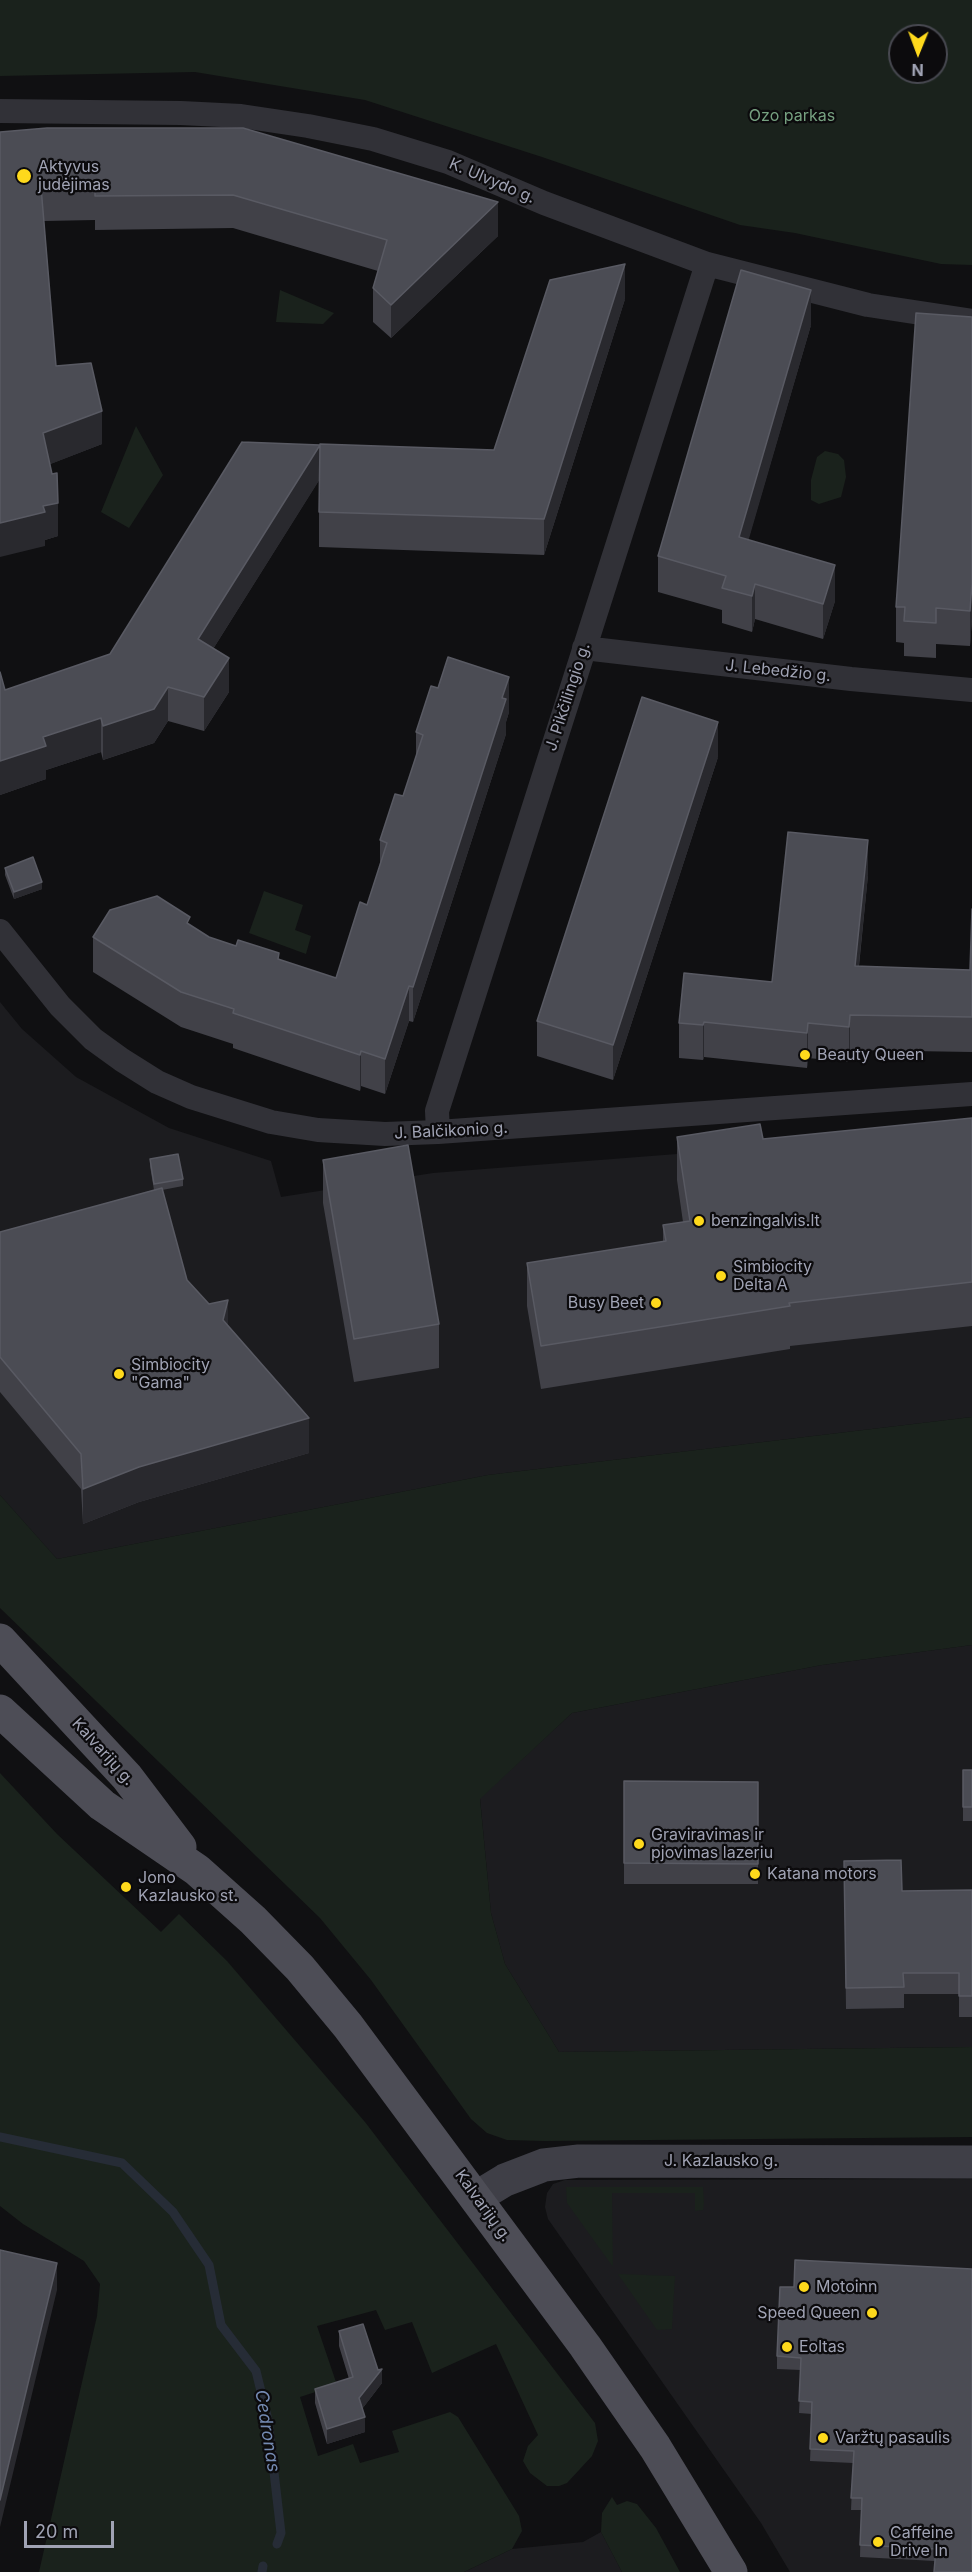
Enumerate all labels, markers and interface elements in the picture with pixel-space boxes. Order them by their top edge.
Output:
north arrow [888,24,948,84]
text: N [911,60,924,80]
park label: Ozo parkas [749,106,835,126]
street label: K. Ulvydo g. [446,154,538,208]
place label: Aktyvus judėjimas [38,157,110,195]
marker: Aktyvus judėjimas [15,167,33,185]
street label: J. Pikčilingio g. [541,640,595,754]
street label: J. Lebedžio g. [724,656,832,686]
place label: Beauty Queen [817,1045,924,1065]
marker: Beauty Queen [798,1048,812,1062]
street label: J. Balčikonio g. [394,1118,508,1144]
place label: benzingalvis.lt [711,1211,820,1231]
marker: benzingalvis.lt [692,1214,706,1228]
place label: Simbiocity Delta A [733,1257,812,1295]
marker: Simbiocity Delta A [714,1269,728,1283]
place label: Busy Beet [568,1293,644,1313]
marker: Busy Beet [649,1296,663,1310]
place label: Simbiocity "Gama" [131,1355,210,1393]
marker: Simbiocity "Gama" [112,1367,126,1381]
street label: Kalvarijų g. [68,1714,138,1790]
place label: Graviravimas ir pjovimas lazeriu [651,1825,773,1863]
marker: Graviravimas ir pjovimas lazeriu [632,1837,646,1851]
place label: Katana motors [767,1864,877,1884]
marker: Katana motors [748,1867,762,1881]
place label: Jono Kazlausko st. [138,1868,238,1906]
marker: Jono Kazlausko st. [119,1880,133,1894]
street label: J. Kazlausko g. [664,2151,778,2171]
street label: Kalvarijų g. [451,2166,515,2246]
place label: Motoinn [816,2277,878,2297]
marker: Motoinn [797,2280,811,2294]
place label: Speed Queen [757,2303,860,2323]
marker: Speed Queen [865,2306,879,2320]
place label: Eoltas [799,2337,845,2357]
marker: Eoltas [780,2340,794,2354]
water label: Cedronas [250,2388,284,2474]
place label: Varžtų pasaulis [835,2428,950,2448]
marker: Varžtų pasaulis [816,2431,830,2445]
scale bar [27,2509,117,2547]
text: 20 m [35,2521,78,2542]
place label: Caffeine Drive In [890,2523,953,2561]
marker: Caffeine Drive In [871,2535,885,2549]

